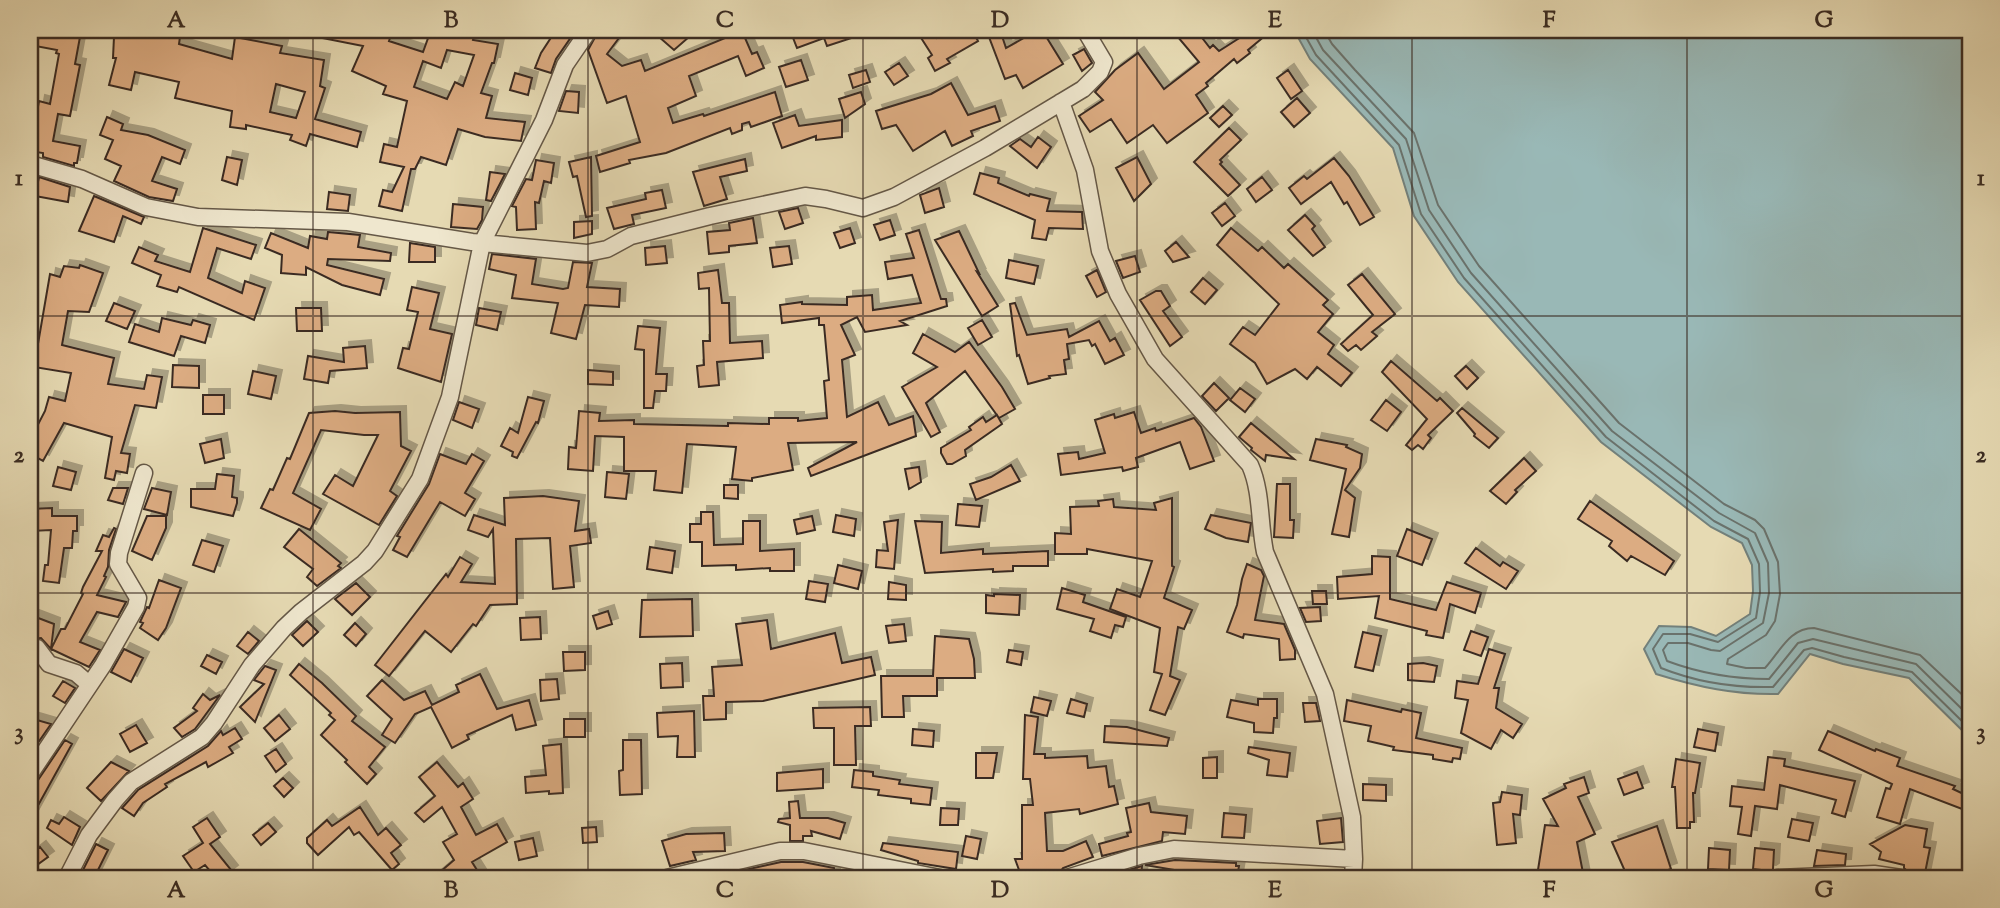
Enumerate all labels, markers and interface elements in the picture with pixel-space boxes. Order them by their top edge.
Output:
text: A [167,5,186,38]
text: B [444,5,459,38]
text: C [716,5,734,38]
text: D [991,5,1009,38]
text: E [1268,5,1282,38]
text: F [1543,5,1556,38]
text: G [1815,5,1834,38]
text: 1 [15,163,23,196]
text: 1 [1977,163,1985,196]
text: 2 [14,440,25,473]
text: 2 [1976,440,1987,473]
text: 3 [14,717,24,750]
text: 3 [1976,717,1986,750]
text: A [167,875,186,908]
text: B [444,875,459,908]
text: C [716,875,734,908]
text: D [991,875,1009,908]
text: E [1268,875,1282,908]
text: F [1543,875,1556,908]
text: G [1815,875,1834,908]

